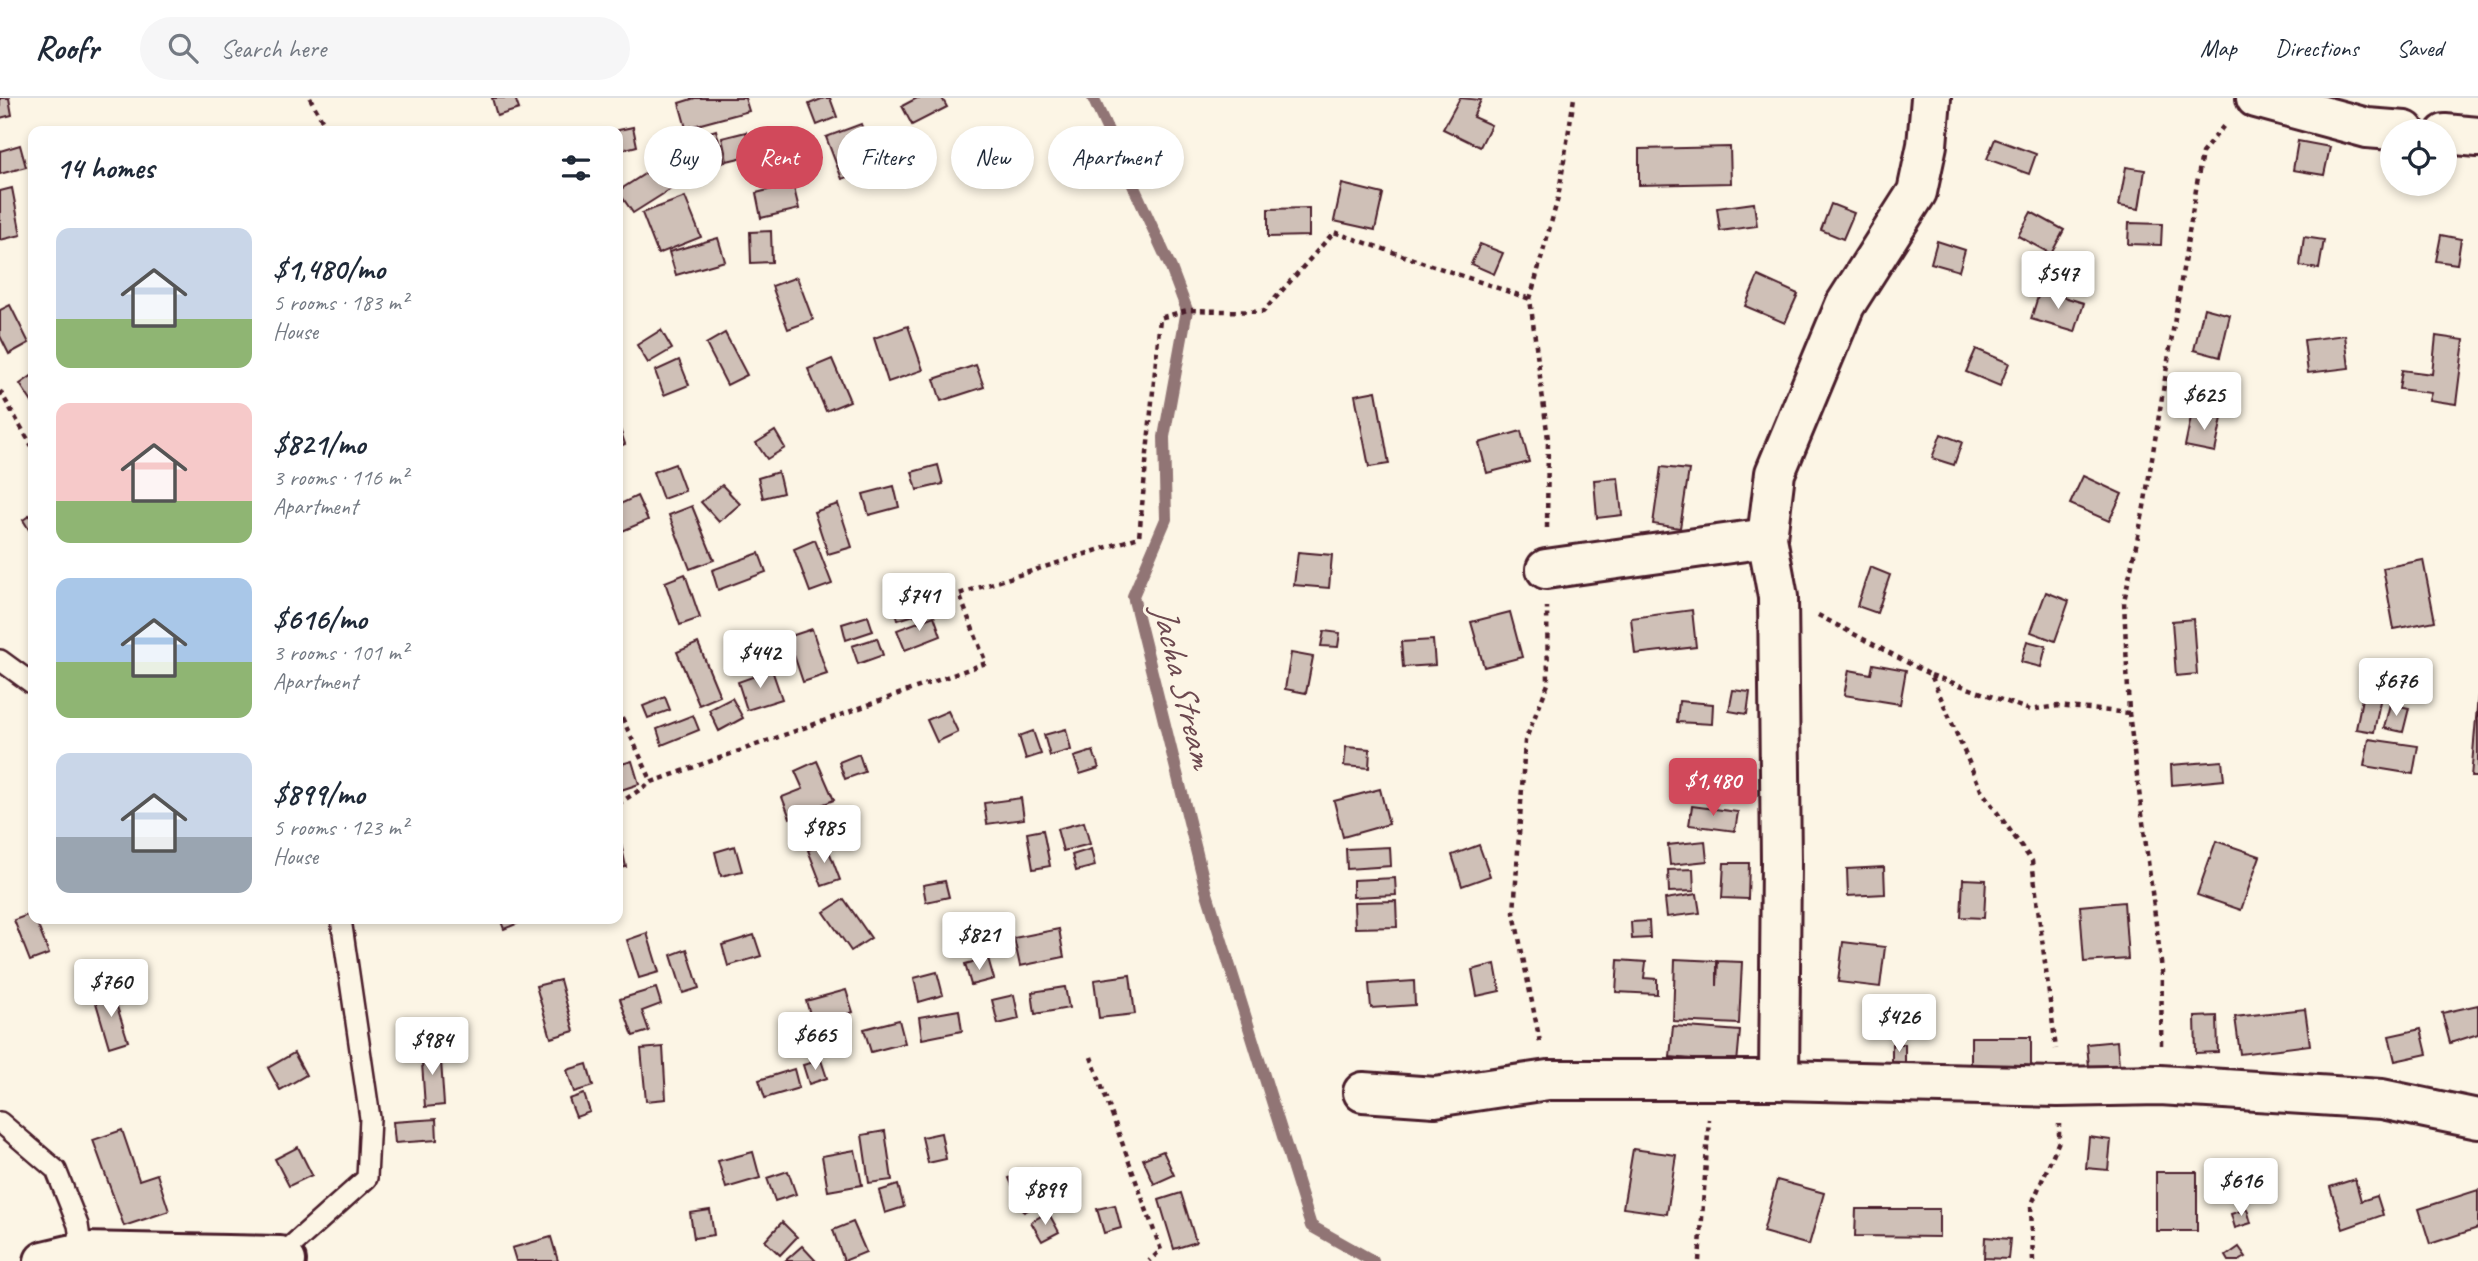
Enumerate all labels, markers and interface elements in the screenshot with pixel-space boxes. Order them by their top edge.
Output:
search box [140,17,630,80]
text: Roofr [35,27,98,69]
icon: search [164,29,202,67]
text: Search here [220,32,326,65]
text: Map [2200,33,2237,63]
text: Directions [2275,33,2358,63]
text: Saved [2396,33,2443,63]
map controls [2380,119,2457,196]
button: locate [2380,119,2457,196]
chip: Buy [644,126,722,189]
chip: Rent [736,126,823,189]
chip: Filters [837,126,937,189]
chip: New [951,126,1034,189]
chip: Apartment [1048,126,1184,189]
text: 14 homes [56,149,154,187]
icon: filters [557,149,595,187]
text: $1,480/mo [273,250,385,288]
pin: $547 [2017,252,2099,311]
icon: home [112,256,196,340]
text: $547 [2038,259,2078,288]
text: 5 rooms · 183 m² [273,288,408,317]
text: House [273,317,318,346]
pin: $625 [2163,372,2245,432]
text: $625 [2183,380,2225,409]
text: $821/mo [273,425,365,463]
icon: home [112,431,196,515]
text: 3 rooms · 116 m² [273,463,408,492]
text: Apartment [273,492,358,521]
pin: $741 [878,574,960,633]
text: $741 [898,581,940,610]
water label: Jacha Stream [1141,597,1226,775]
text: $616/mo [273,600,367,638]
icon: home [112,606,196,690]
pin: $442 [719,630,801,690]
text: 3 rooms · 101 m² [273,638,408,667]
text: $442 [739,638,781,667]
pin: $676 [2355,658,2437,718]
text: $676 [2375,666,2417,695]
text: Apartment [273,667,358,696]
pin: $1,480 [1656,758,1770,818]
text: $1,480 [1685,766,1741,795]
text: $899/mo [273,775,365,813]
icon: home [112,781,196,865]
pin: $985 [783,806,865,865]
text: 5 rooms · 123 m² [273,813,408,842]
text: $985 [804,813,844,842]
text: House [273,842,318,871]
pin: $821 [938,912,1020,972]
text: $821 [958,920,1000,949]
pin: $760 [70,960,152,1019]
text: $760 [90,967,132,996]
pin: $426 [1858,995,1940,1054]
text: $426 [1878,1002,1920,1031]
pin: $665 [774,1012,856,1072]
pin: $984 [391,1018,473,1077]
text: $665 [794,1020,836,1049]
text: $984 [411,1025,453,1054]
pin: $616 [2200,1158,2282,1218]
text: $616 [2220,1166,2262,1195]
pin: $899 [1004,1168,1086,1227]
text: $899 [1025,1175,1065,1204]

